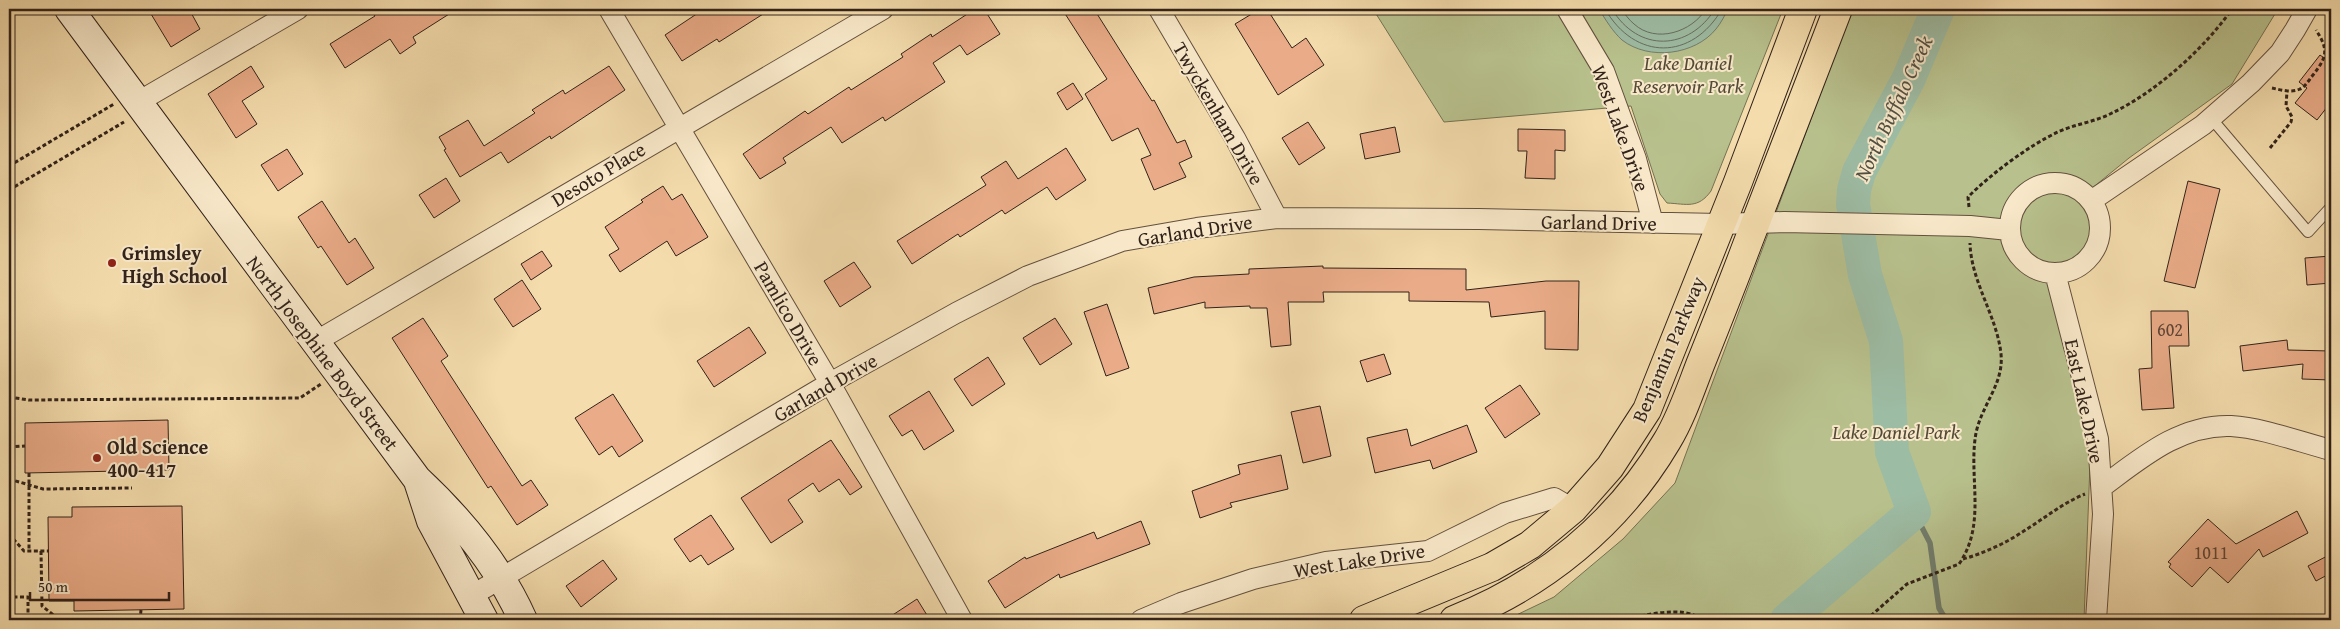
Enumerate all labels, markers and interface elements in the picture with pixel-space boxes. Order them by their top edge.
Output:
water label: North Buffalo Creek [1845,30,1940,187]
street label: Twyckenham Drive [1166,36,1272,190]
park label: Lake Daniel Reservoir Park [1631,48,1744,100]
street label: West Lake Drive [1585,61,1657,195]
street label: Desoto Place [545,134,651,214]
street label: Garland Drive [1541,206,1657,238]
street label: Garland Drive [1136,207,1254,253]
place label: Grimsley High School [122,238,228,290]
street label: North Josephine Boyd Street [240,249,406,457]
street label: Pamlico Drive [747,255,831,371]
marker: Grimsley High School [106,257,118,269]
street label: Benjamin Parkway [1624,271,1712,427]
house number: 602 [2157,316,2183,343]
street label: East Lake Drive [2058,336,2112,466]
street label: Garland Drive [768,346,882,428]
park label: Lake Daniel Park [1831,417,1961,446]
place label: Old Science 400-417 [107,432,208,484]
marker: Old Science 400-417 [91,452,103,464]
street label: West Lake Drive [1291,535,1427,585]
house number: 1011 [2194,539,2228,566]
scale bar [30,569,169,601]
text: 50 m [38,576,69,597]

